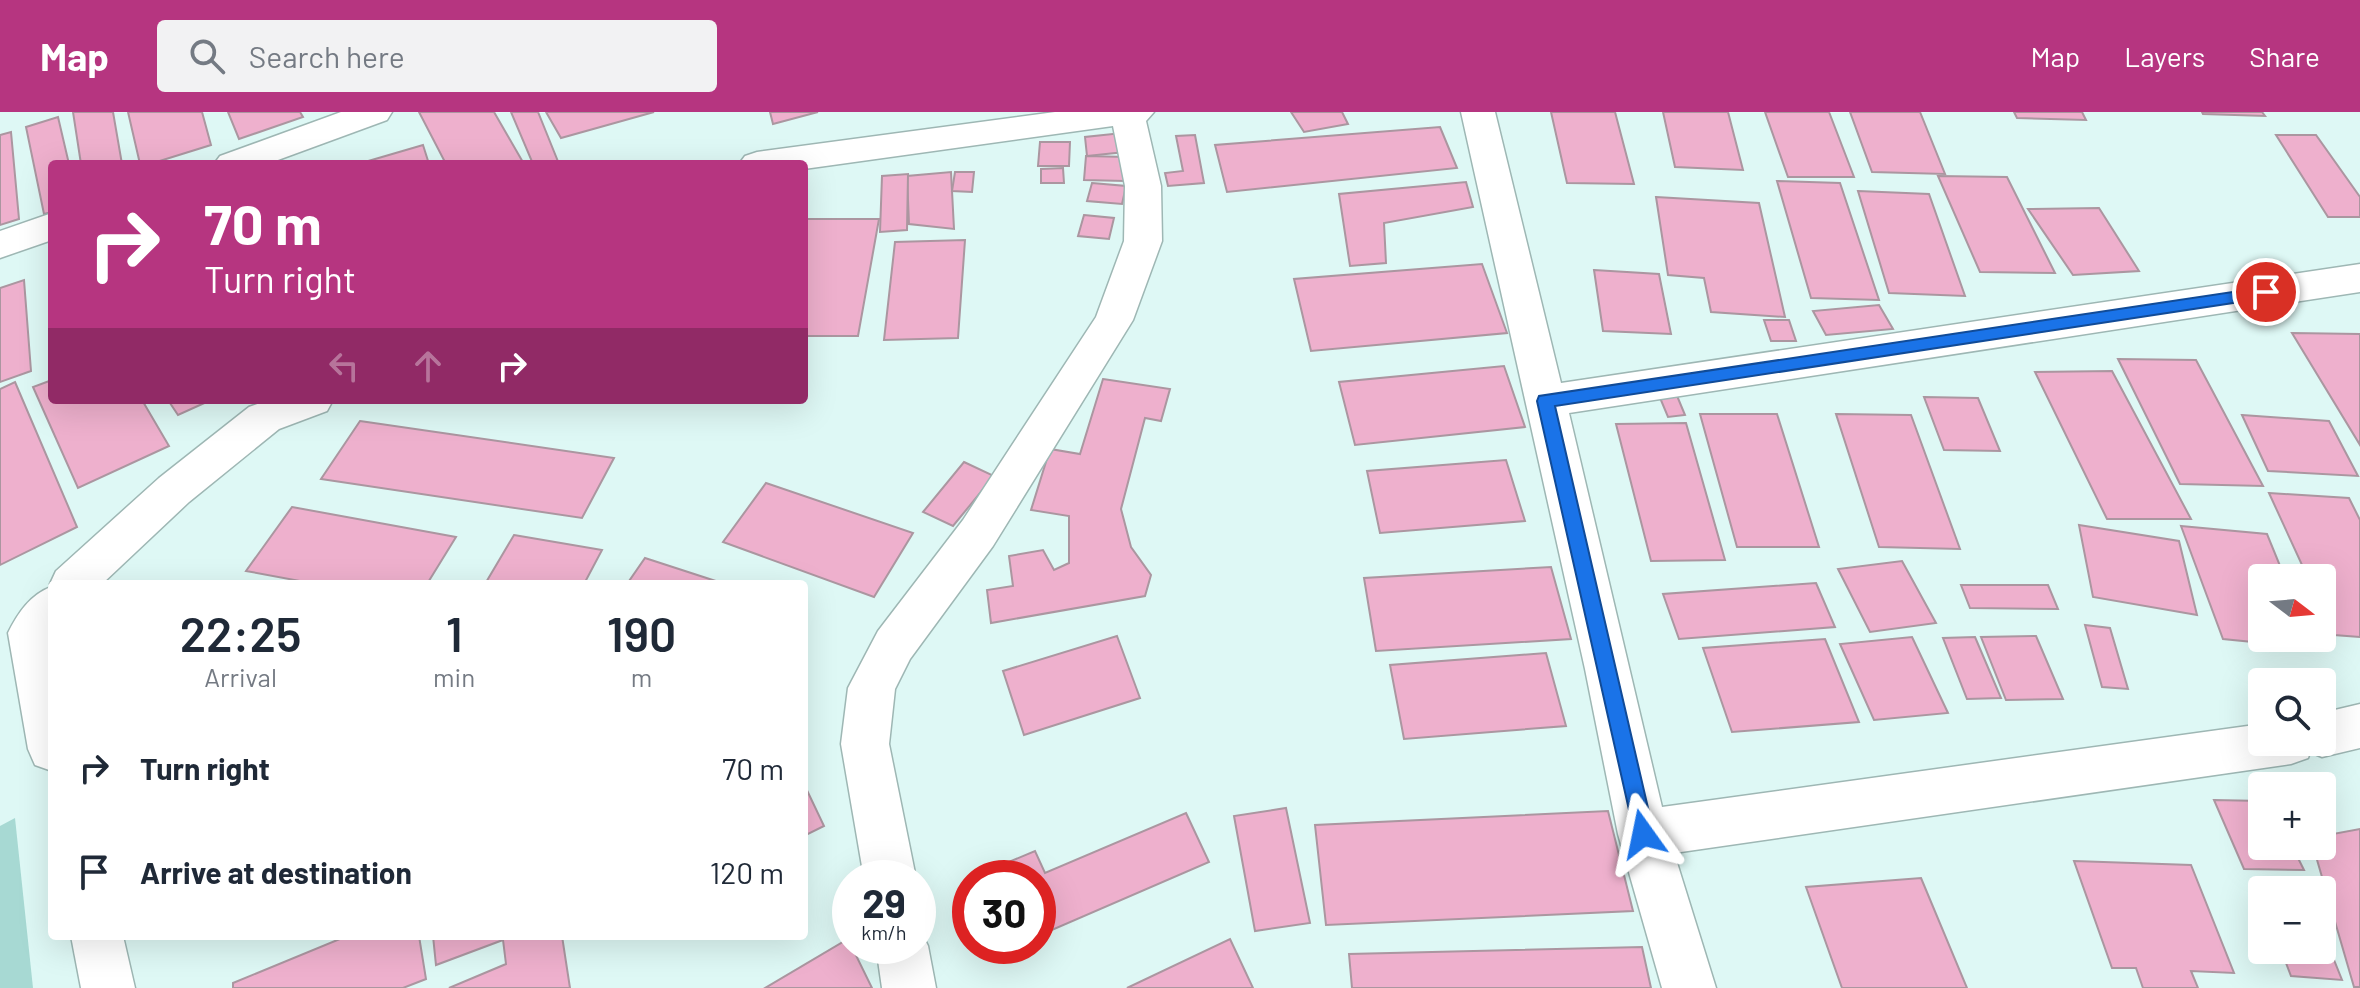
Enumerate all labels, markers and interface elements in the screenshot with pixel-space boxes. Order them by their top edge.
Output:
search box [157,20,717,92]
text: Map [40,33,109,79]
icon: search [185,34,229,78]
text: Search here [249,38,405,74]
text: Map [2030,39,2080,73]
text: Layers [2124,39,2205,73]
text: Share [2249,39,2320,73]
text: 70 m [204,189,322,256]
icon: right [72,192,176,296]
text: Turn right [204,257,356,300]
pin [2232,258,2300,326]
icon: arrive [2244,270,2288,314]
icon: left [322,344,366,388]
icon: ahead [406,344,450,388]
icon: right [490,344,534,388]
north arrow [2248,564,2336,652]
map controls [2248,564,2336,964]
text: 22:25 [180,604,301,662]
text: 1 [446,604,463,662]
text: 190 [607,604,676,662]
text: Arrival [204,661,277,692]
text: min [433,661,475,692]
text: m [631,661,652,692]
button: search [2248,668,2336,756]
icon: right [72,746,116,790]
text: Turn right [140,750,270,786]
text: 70 m [722,750,784,786]
button: + [2248,772,2336,860]
position arrow [1601,792,1685,876]
icon: arrive [72,850,116,894]
text: Arrive at destination [140,854,412,890]
text: 120 m [710,854,784,890]
speed limit sign: 30 [952,860,1056,964]
button: − [2248,876,2336,964]
text: 29 [862,878,906,926]
text: km/h [861,920,907,944]

